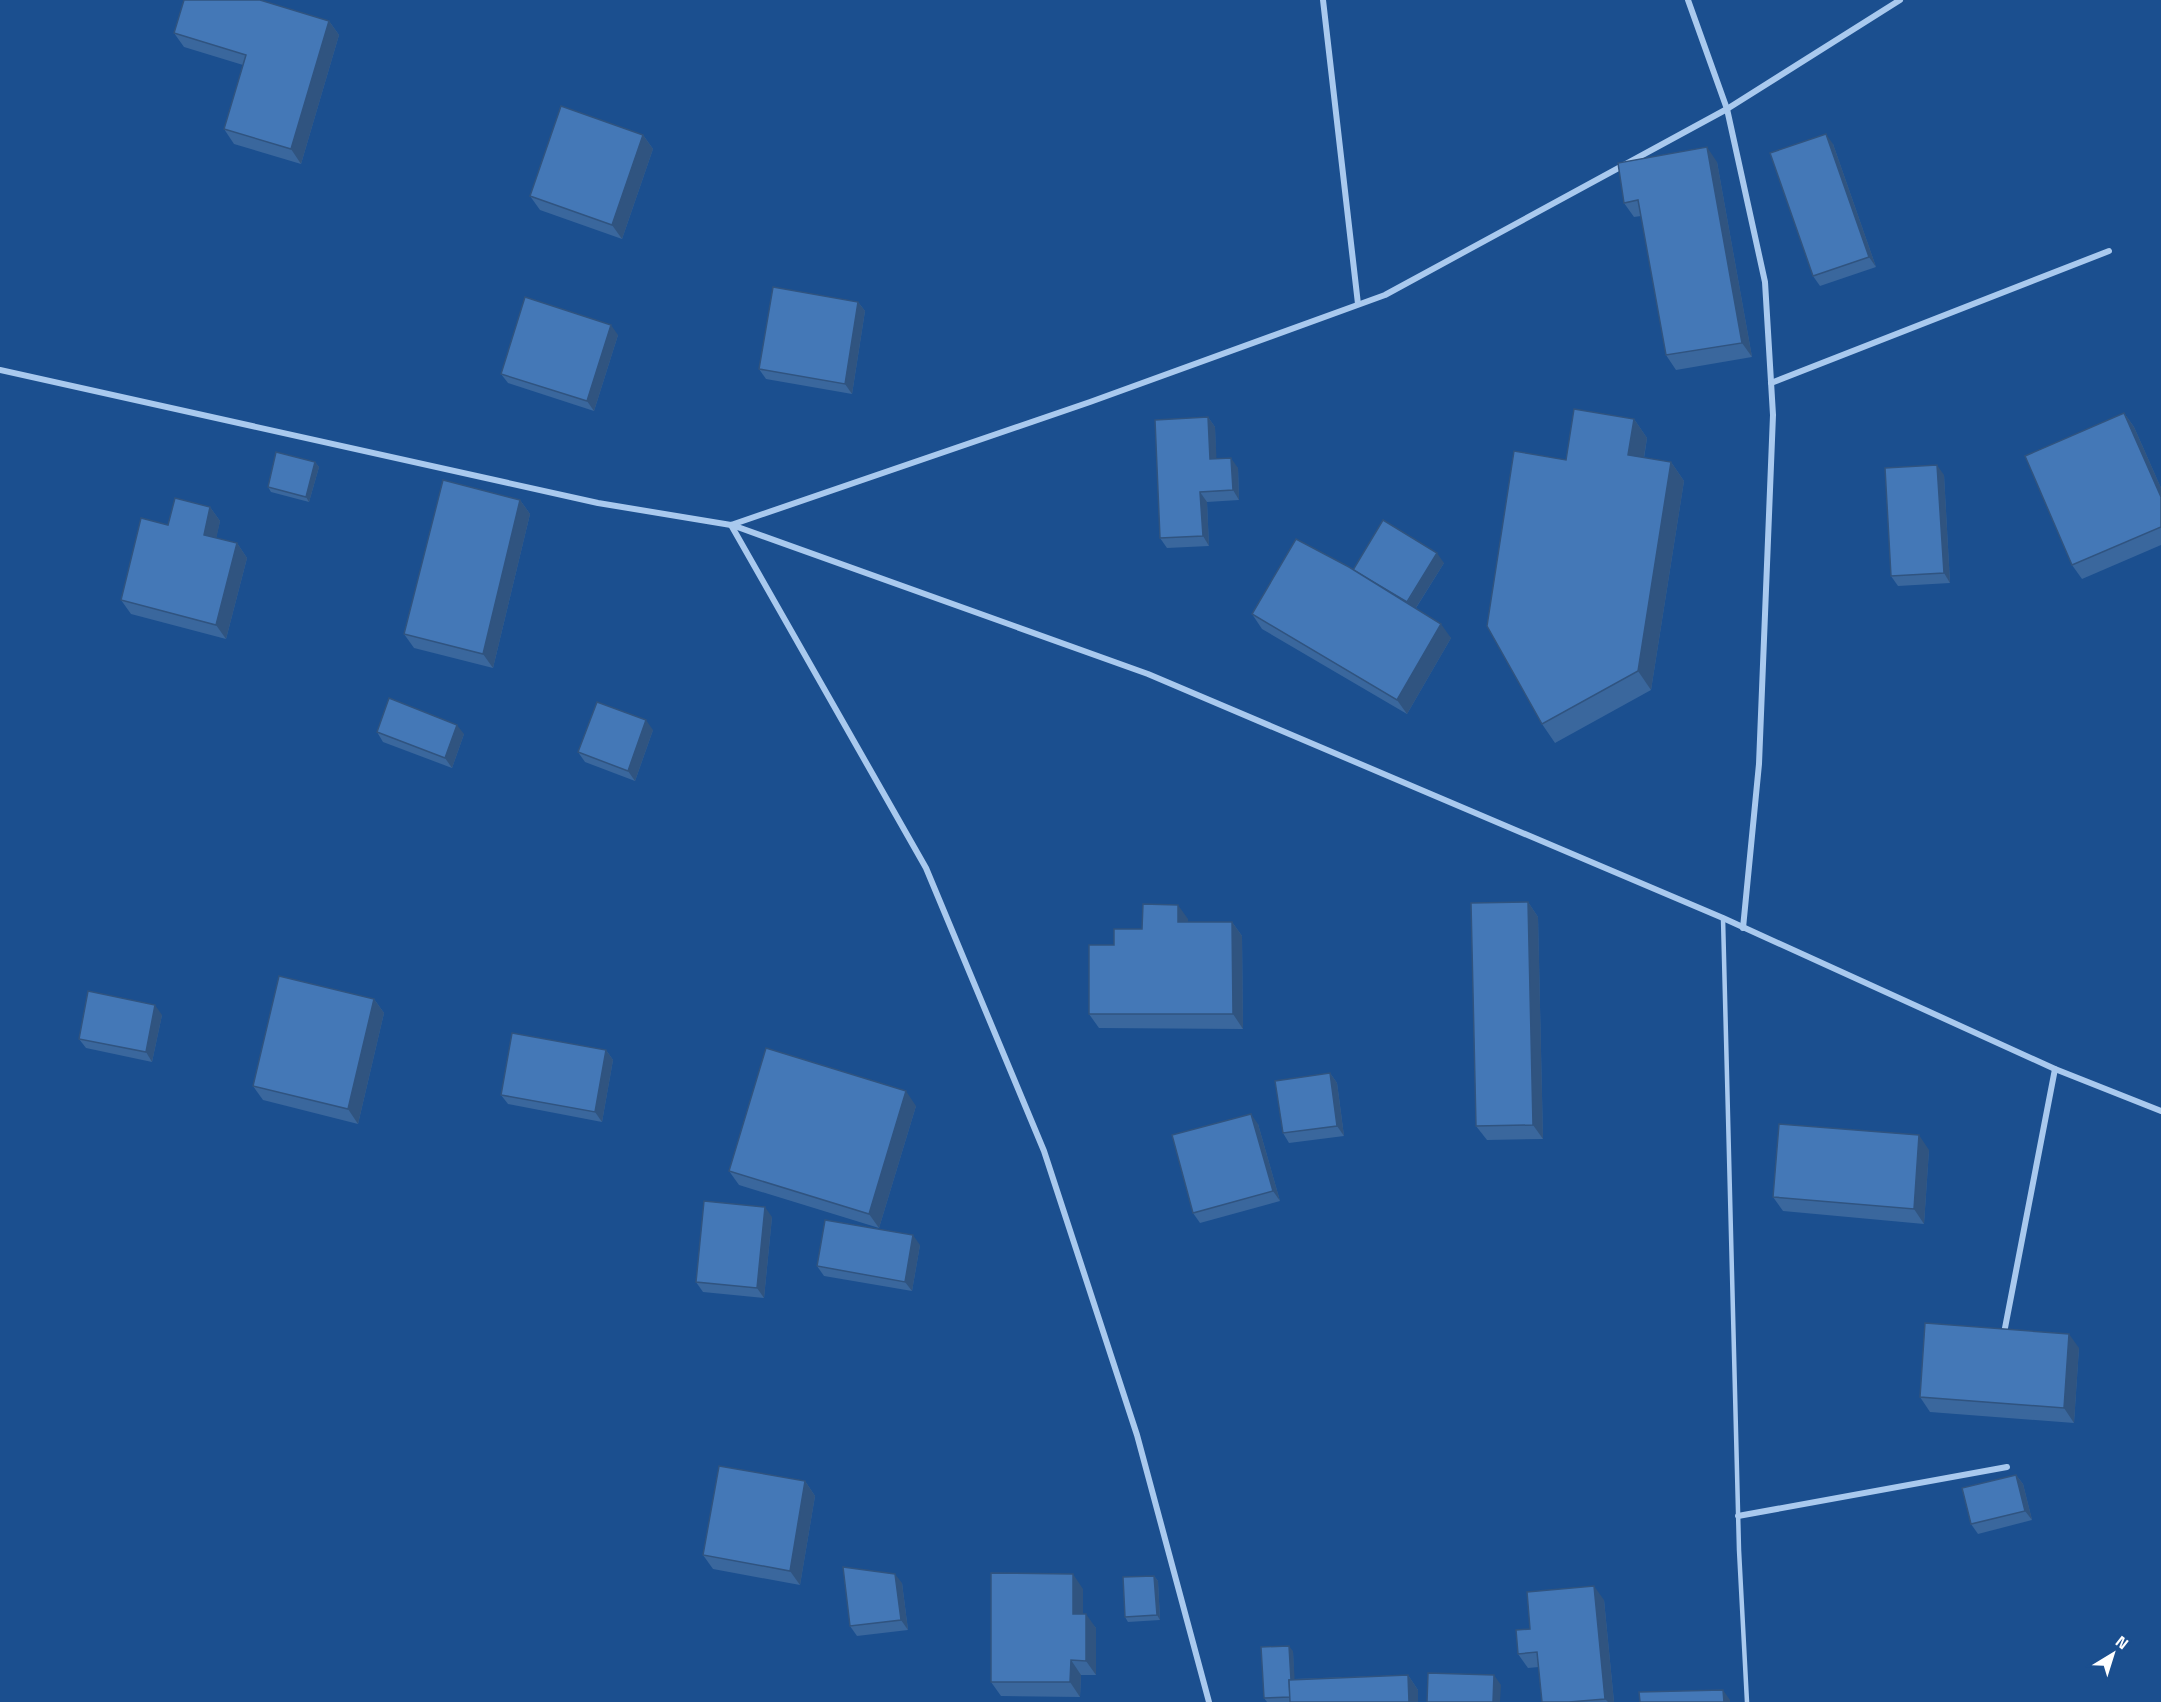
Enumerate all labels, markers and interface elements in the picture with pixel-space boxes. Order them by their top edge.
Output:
north arrow [2083,1624,2143,1684]
text: N [2110,1629,2134,1655]

